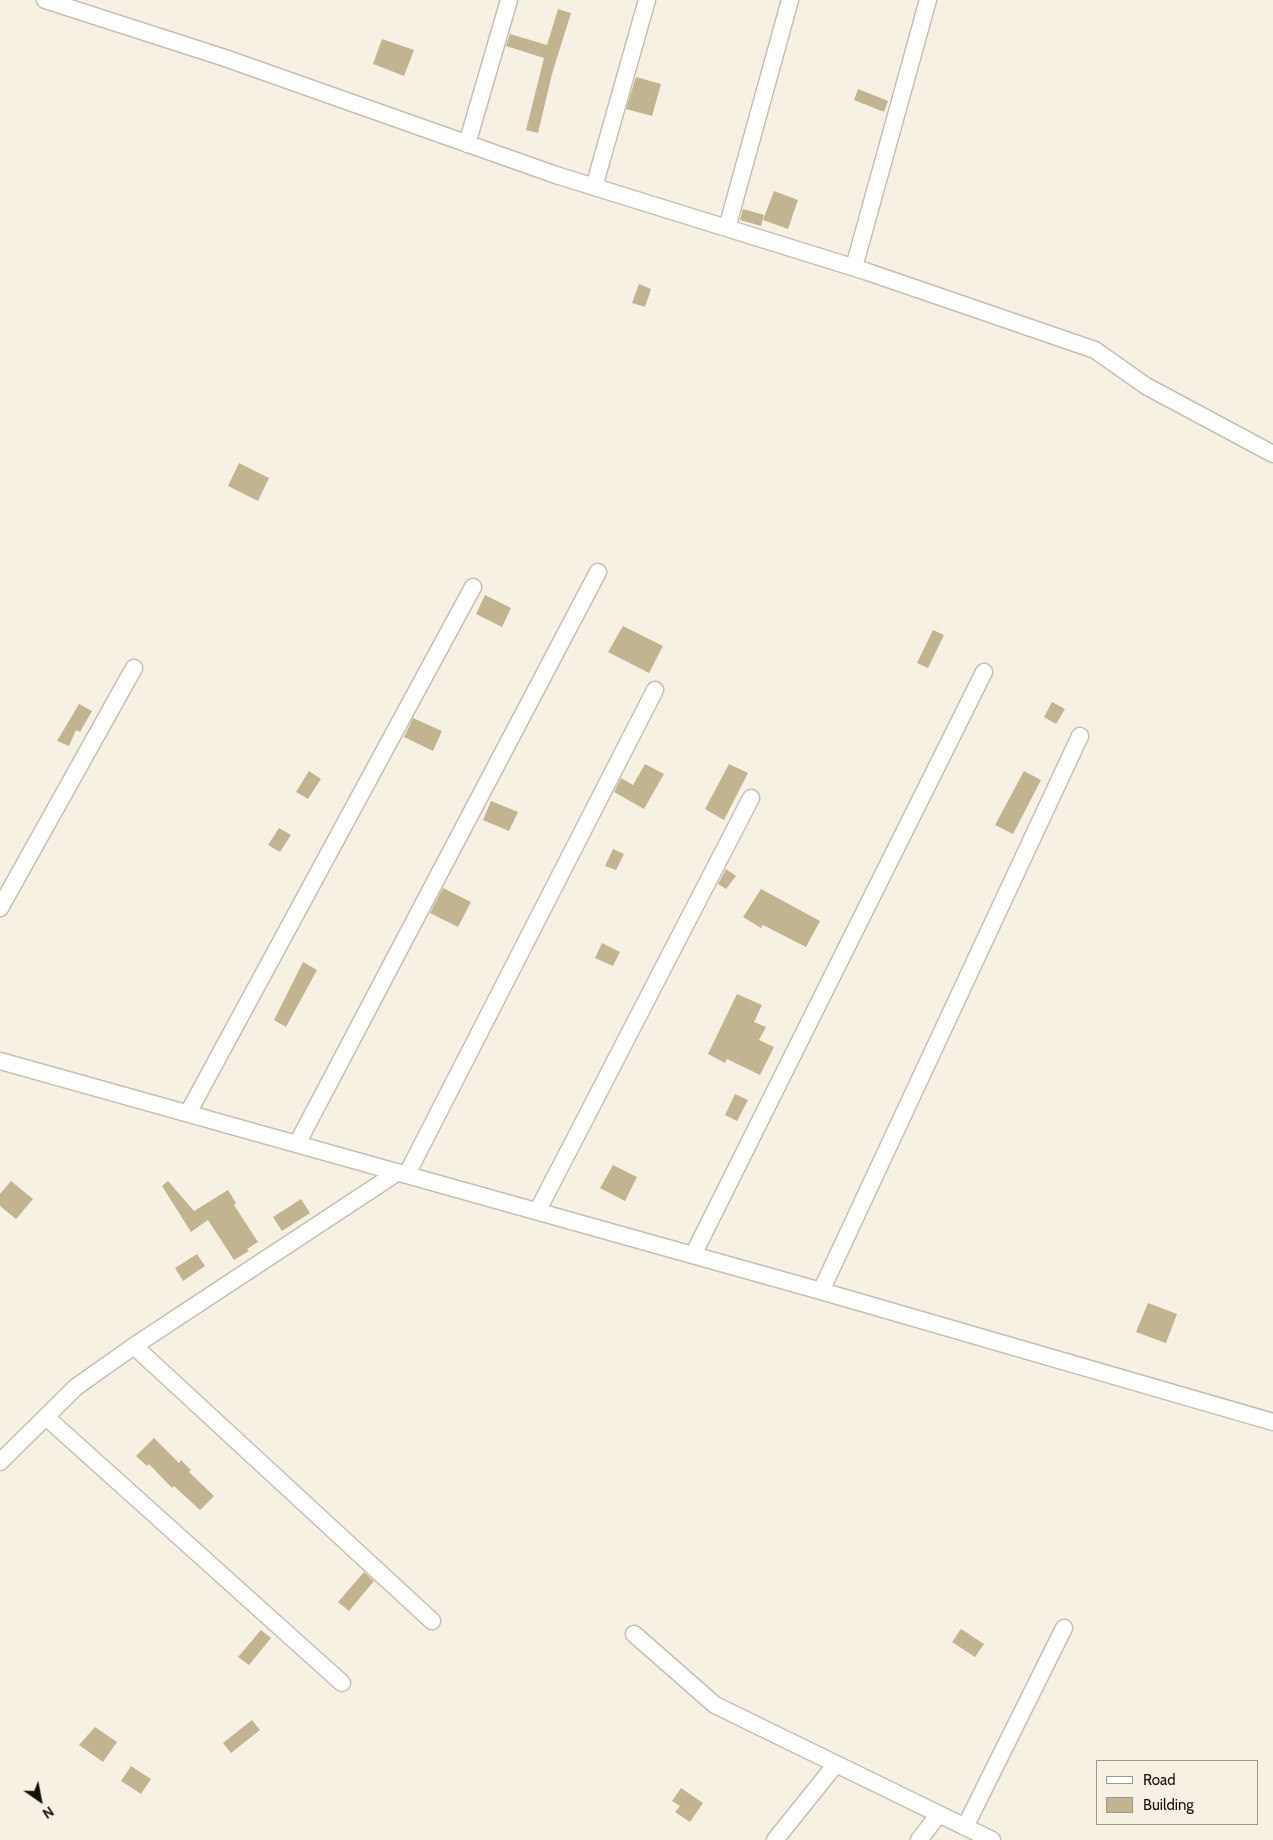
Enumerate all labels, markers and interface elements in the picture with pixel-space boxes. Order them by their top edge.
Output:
legend [1096,1760,1258,1825]
text: Road [1143,1771,1176,1789]
north arrow [15,1775,65,1825]
text: Building [1143,1796,1194,1814]
text: N [39,1802,57,1823]

